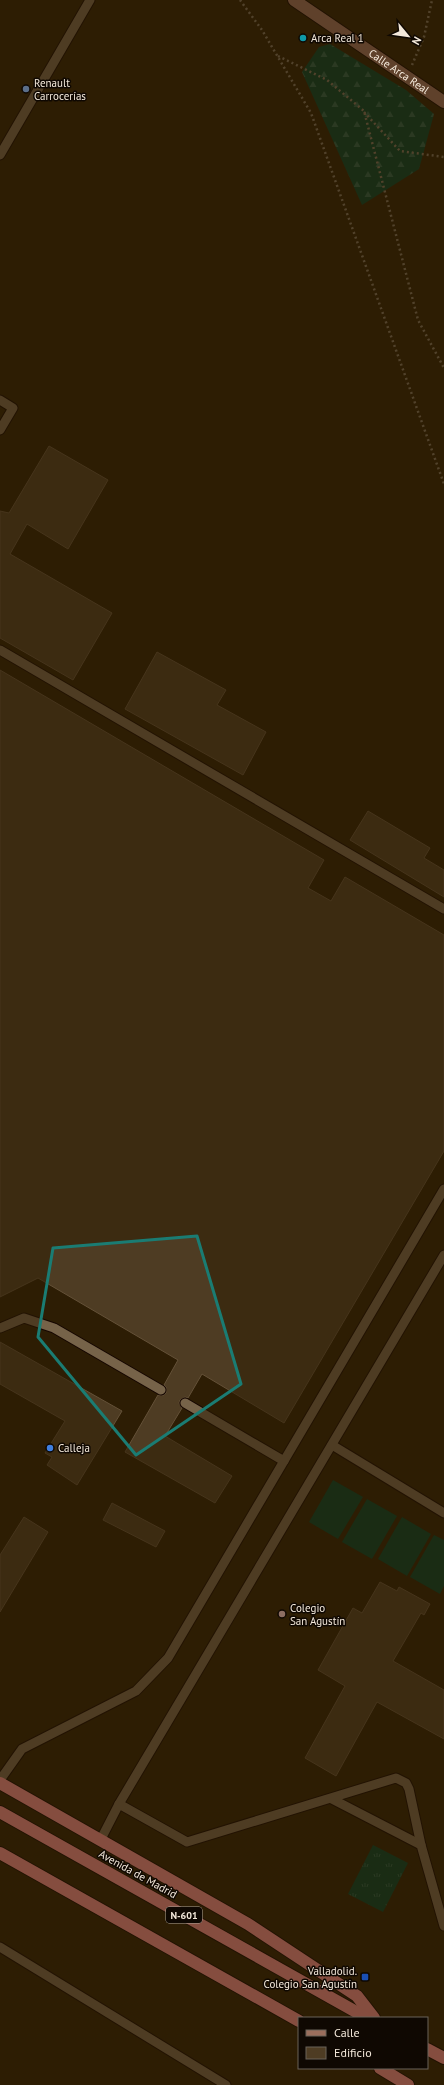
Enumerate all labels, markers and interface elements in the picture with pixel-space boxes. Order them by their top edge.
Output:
north arrow [388,16,428,56]
place label: Arca Real 1 [311,31,364,45]
marker: Arca Real 1 [298,33,308,43]
text: N [409,34,425,47]
street label: Calle Arca Real [366,46,433,97]
place label: Renault Carrocerías [34,76,86,103]
marker: Renault Carrocerías [21,84,31,94]
place label: Calleja [58,1441,90,1455]
marker: Calleja [45,1443,55,1453]
place label: Colegio San Agustín [290,1601,345,1628]
marker: Colegio San Agustín [277,1609,287,1619]
street label: Avenida de Madrid [96,1847,180,1901]
road number: N-601 [166,1907,202,1923]
place label: Valladolid. Colegio San Agustín [263,1964,357,1991]
marker: Valladolid. Colegio San Agustín [360,1972,370,1982]
legend [298,2017,428,2069]
text: Calle [334,2025,360,2040]
text: Edificio [334,2045,372,2060]

